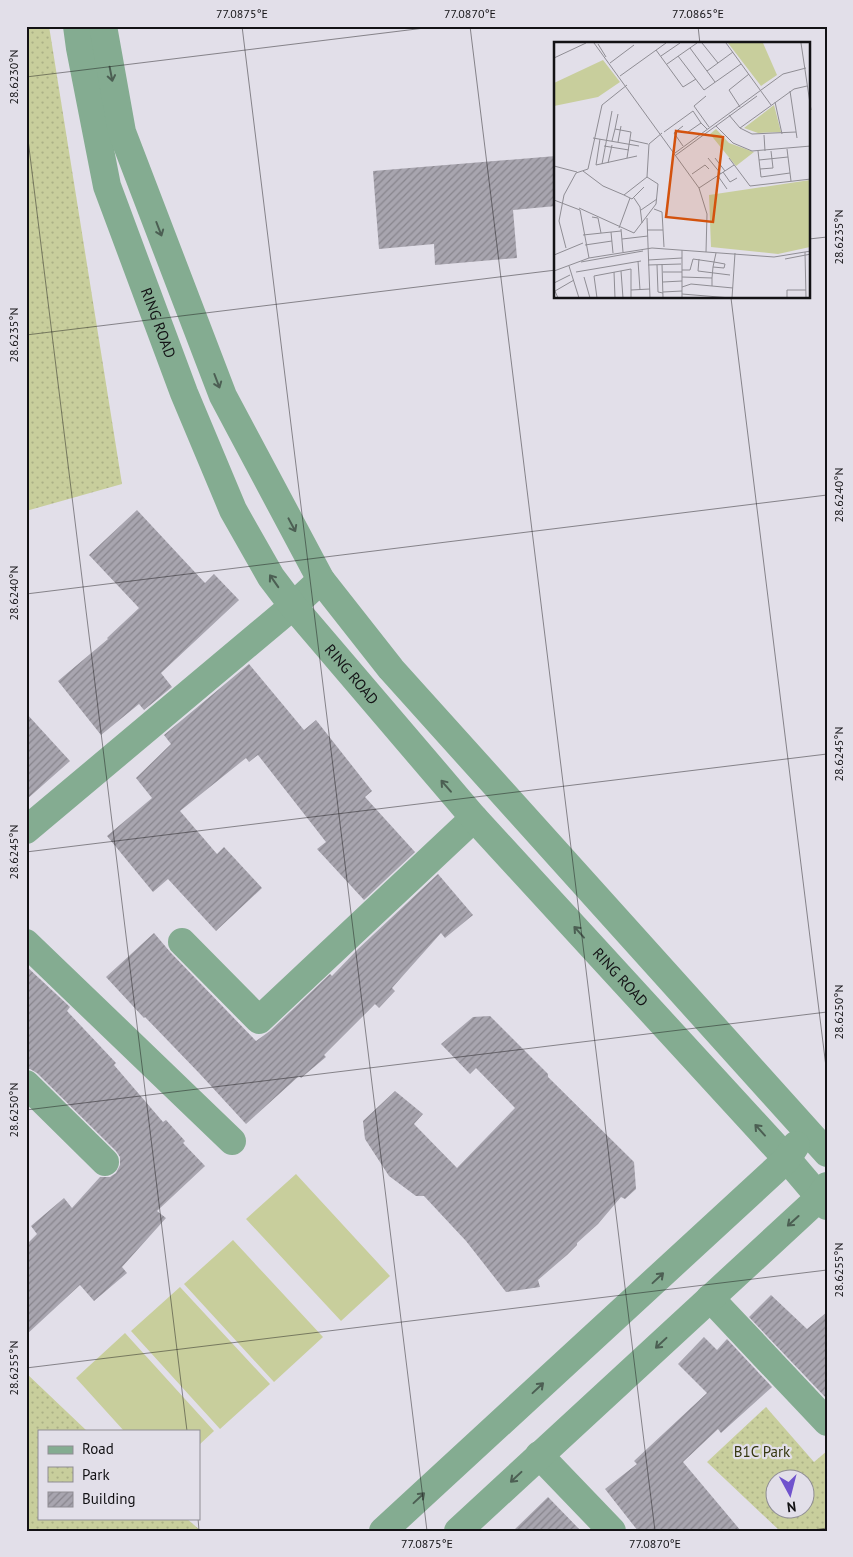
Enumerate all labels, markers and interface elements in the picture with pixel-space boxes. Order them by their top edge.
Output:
text: 77.0875°E [216,6,268,21]
text: 77.0870°E [444,6,496,21]
text: 77.0865°E [672,6,724,21]
inset map [554,42,810,299]
text: 28.6230°N [6,50,21,104]
one-way arrow [107,66,117,82]
text: 28.6235°N [831,210,846,264]
one-way arrow [155,221,164,236]
street label: RING ROAD [137,285,180,361]
text: 28.6235°N [6,308,21,362]
one-way arrow [213,373,222,388]
text: 28.6240°N [831,468,846,522]
one-way arrow [288,517,297,532]
text: 28.6240°N [6,566,21,620]
one-way arrow [269,575,279,589]
street label: RING ROAD [321,640,383,708]
text: 28.6245°N [831,727,846,781]
one-way arrow [441,780,452,793]
text: 28.6245°N [6,825,21,879]
one-way arrow [573,926,585,939]
street label: RING ROAD [589,944,652,1010]
text: 28.6250°N [831,985,846,1039]
text: 28.6250°N [6,1083,21,1137]
one-way arrow [754,1123,765,1136]
one-way arrow [787,1215,800,1227]
text: 28.6255°N [831,1243,846,1297]
one-way arrow [651,1272,664,1284]
one-way arrow [654,1337,667,1349]
text: 28.6255°N [6,1341,21,1395]
one-way arrow [532,1382,545,1394]
legend [38,1430,200,1520]
text: Road [82,1439,114,1458]
park label: B1C Park [734,1442,791,1461]
text: Park [82,1465,110,1484]
north arrow [766,1470,816,1520]
one-way arrow [509,1471,522,1483]
text: Building [82,1489,136,1508]
one-way arrow [412,1492,425,1504]
text: N [786,1497,797,1516]
text: 77.0875°E [401,1536,453,1551]
text: 77.0870°E [629,1536,681,1551]

